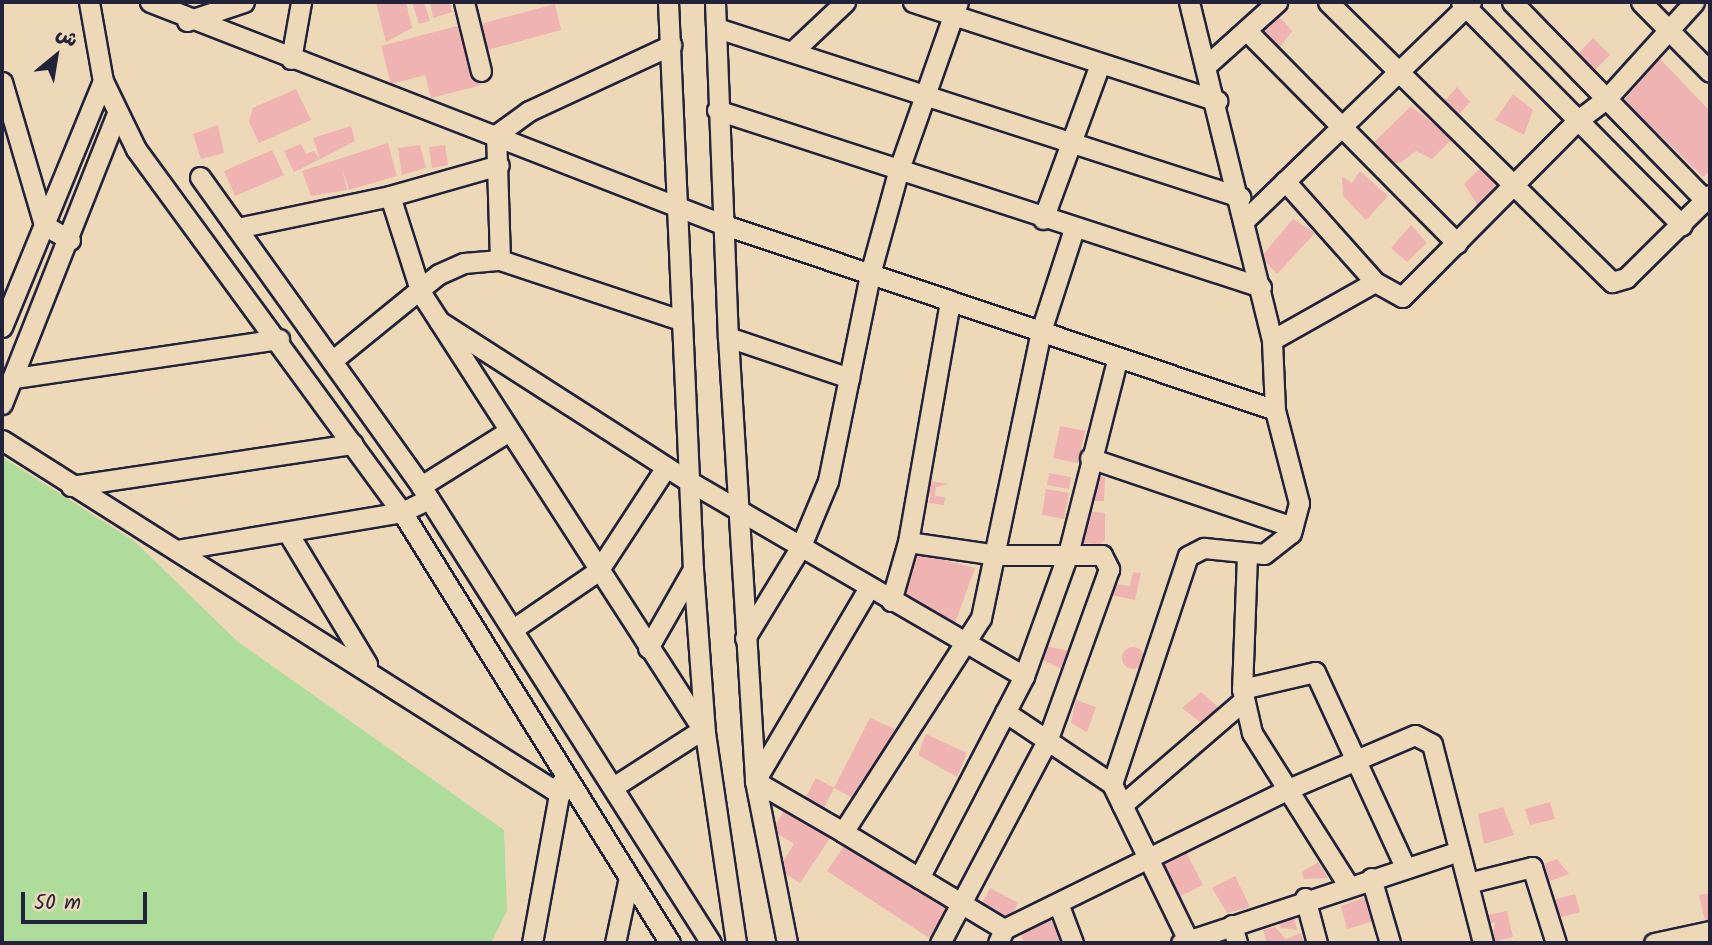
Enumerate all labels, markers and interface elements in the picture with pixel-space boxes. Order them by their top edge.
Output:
text: ش [50,20,83,56]
north arrow [21,21,91,91]
scale bar [24,878,150,922]
text: 50 m [34,887,81,920]

